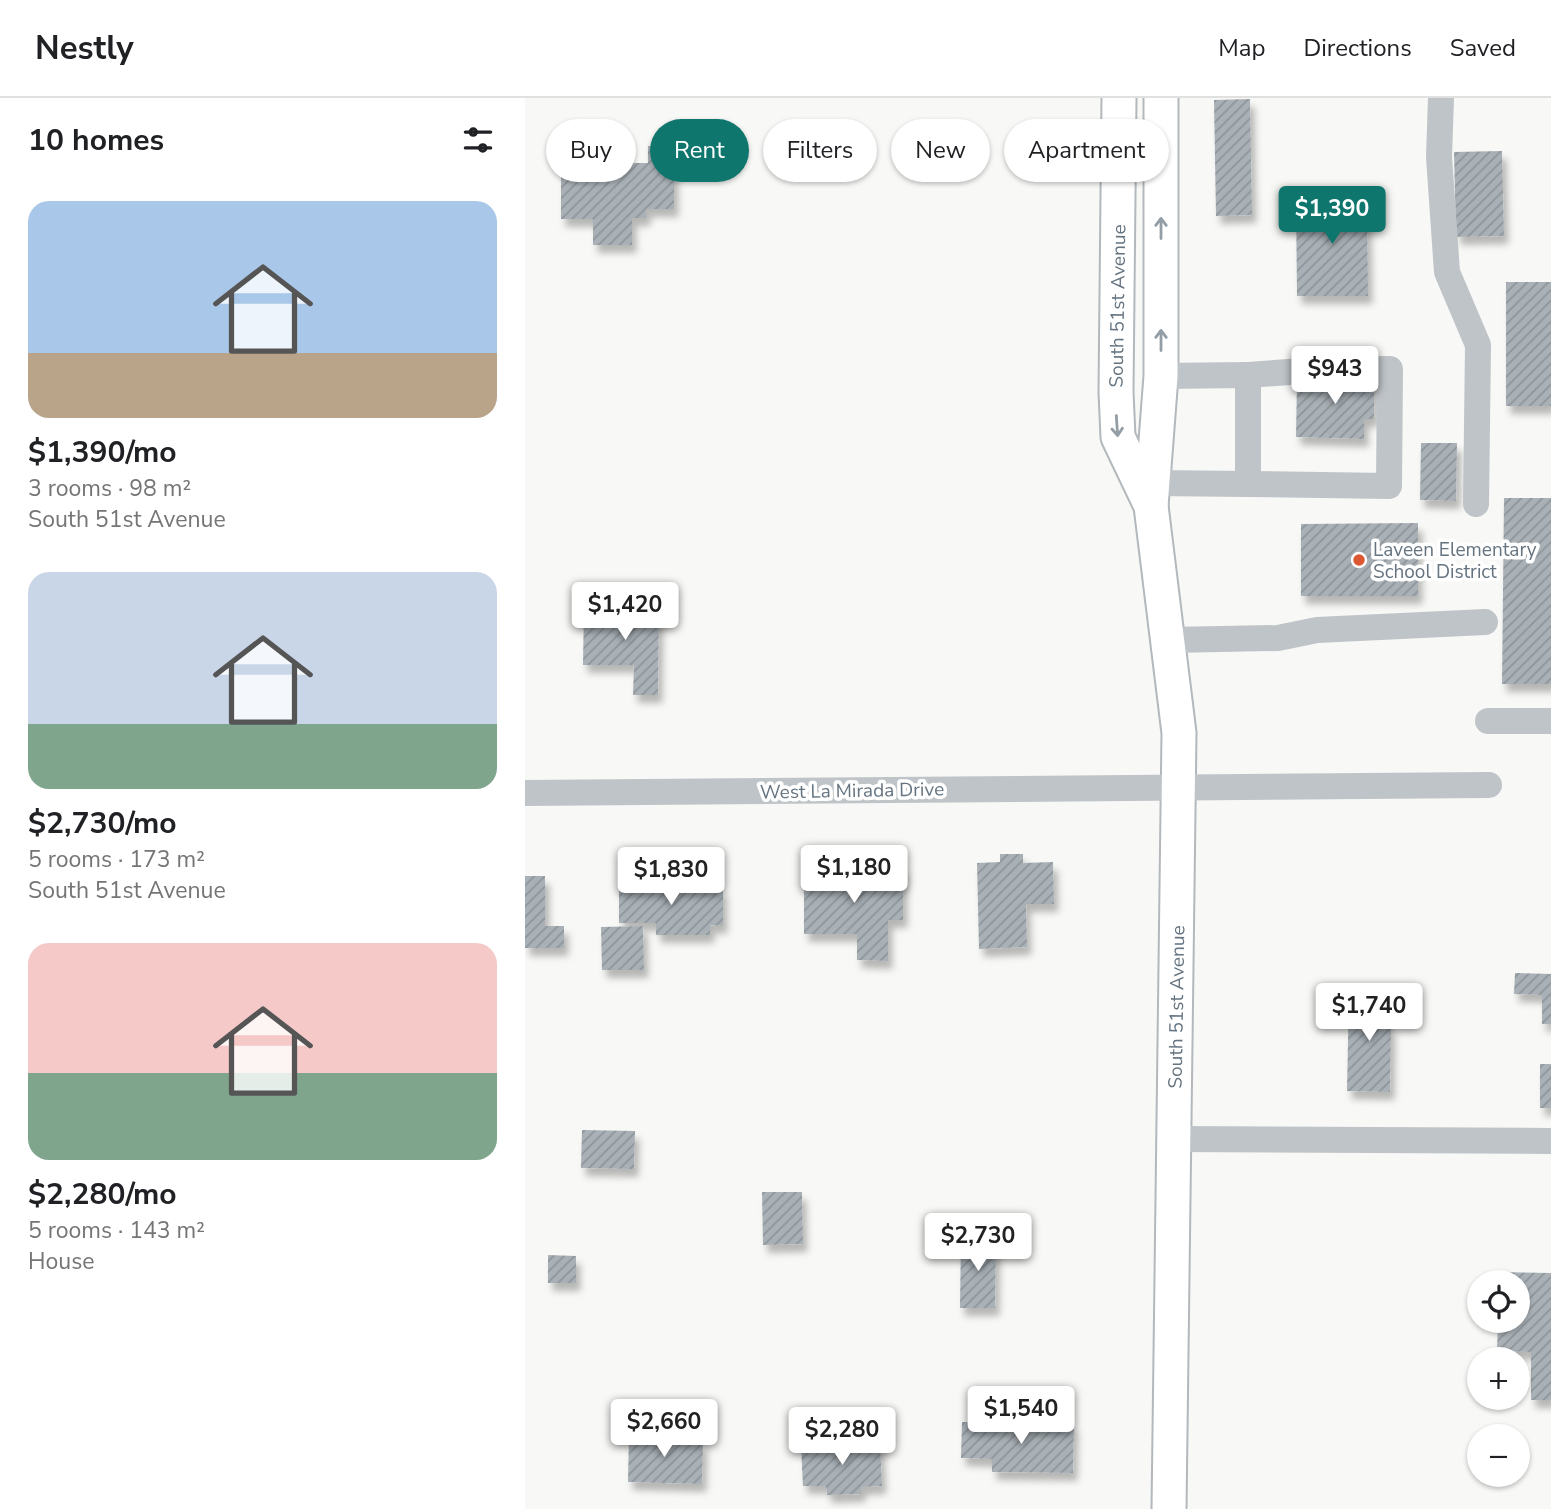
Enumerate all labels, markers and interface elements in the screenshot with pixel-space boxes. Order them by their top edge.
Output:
text: Nestly [35,26,134,71]
text: Map [1218,32,1265,64]
text: Directions [1303,32,1412,64]
text: Saved [1450,32,1516,64]
chip: Buy [546,119,636,182]
chip: Rent [650,119,749,182]
chip: Filters [763,119,877,182]
chip: New [891,119,990,182]
chip: Apartment [1004,119,1169,182]
text: 10 homes [28,120,164,161]
icon: filters [459,121,497,159]
pin: $1,390 [1275,186,1389,246]
text: $1,390 [1295,193,1369,224]
one-way arrow [1154,217,1168,240]
street label: South 51st Avenue [1104,224,1132,388]
icon: home [200,246,326,372]
one-way arrow [1154,329,1168,352]
pin: $943 [1294,346,1376,406]
text: $943 [1307,353,1363,384]
one-way arrow [1111,414,1124,437]
text: $1,390/mo [28,432,177,473]
text: 3 rooms · 98 m² [28,473,191,504]
text: South 51st Avenue [28,504,226,535]
place label: Laveen Elementary School District [1373,537,1537,585]
marker: Laveen Elementary School District [1351,552,1367,568]
pin: $1,420 [568,582,682,642]
text: $1,420 [588,589,662,620]
icon: home [200,617,326,743]
street label: West La Mirada Drive [760,776,944,806]
text: $2,730/mo [28,803,177,844]
text: 5 rooms · 173 m² [28,844,205,875]
pin: $1,180 [797,846,911,905]
pin: $1,830 [614,848,728,907]
text: $1,180 [817,852,891,883]
text: $1,830 [634,854,708,885]
text: South 51st Avenue [28,875,226,906]
street label: South 51st Avenue [1163,925,1191,1089]
pin: $1,740 [1312,984,1426,1043]
icon: home [200,988,326,1114]
text: $1,740 [1332,990,1406,1021]
text: $2,280/mo [28,1174,177,1215]
pin: $2,730 [921,1214,1035,1273]
text: 5 rooms · 143 m² [28,1215,205,1246]
text: $2,730 [941,1220,1015,1251]
text: House [28,1246,95,1277]
map controls [1467,1270,1530,1487]
button: locate [1467,1270,1530,1333]
button: + [1467,1347,1530,1410]
pin: $1,540 [964,1386,1078,1446]
text: $1,540 [984,1393,1058,1424]
pin: $2,660 [607,1400,721,1459]
text: $2,660 [627,1406,701,1437]
pin: $2,280 [785,1408,899,1467]
text: $2,280 [805,1414,879,1445]
button: − [1467,1424,1530,1487]

